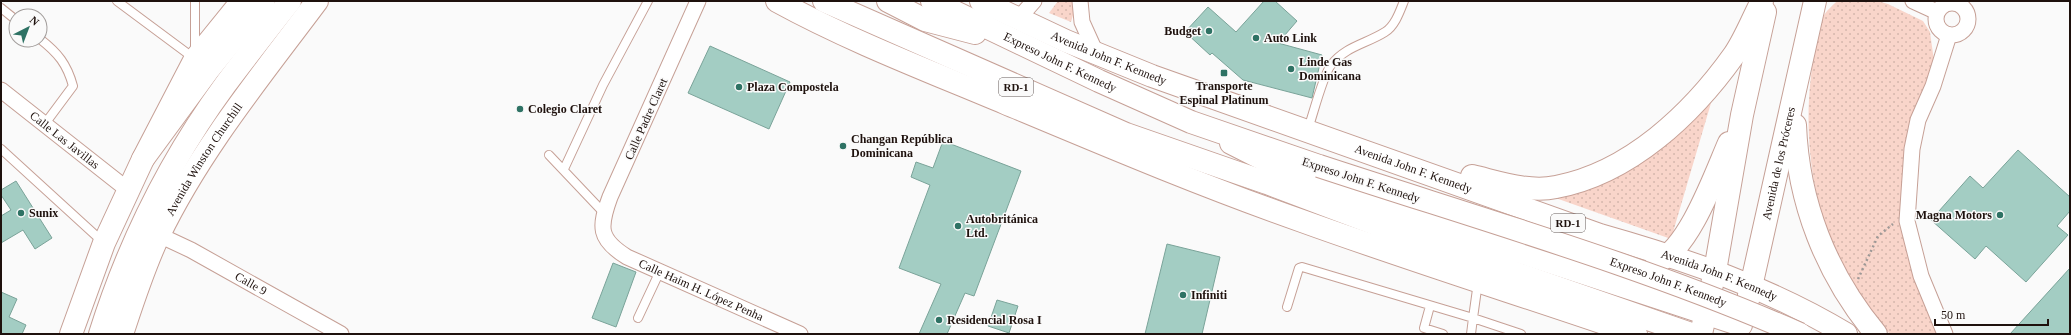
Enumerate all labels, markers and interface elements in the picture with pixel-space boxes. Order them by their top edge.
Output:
north arrow [8,8,48,48]
text: N [28,13,42,28]
place label: Budget [1164,24,1201,38]
marker: Budget [1204,26,1214,36]
street label: Avenida John F. Kennedy [1049,28,1168,88]
street label: Expreso John F. Kennedy [1002,29,1119,95]
place label: Auto Link [1264,31,1317,45]
marker: Auto Link [1251,33,1261,43]
place label: Linde Gas Dominicana [1299,55,1361,83]
marker: Linde Gas Dominicana [1286,64,1296,74]
marker: Transporte Espinal Platinum [1219,68,1229,78]
street label: Calle Padre Claret [622,75,671,162]
road number: RD-1 [999,78,1033,96]
place label: Transporte Espinal Platinum [1179,79,1269,107]
place label: Plaza Compostela [747,80,839,94]
marker: Plaza Compostela [734,82,744,92]
street label: Avenida Winston Churchill [163,100,246,218]
place label: Colegio Claret [528,102,602,116]
marker: Colegio Claret [515,104,525,114]
street label: Avenida de los Próceres [1759,105,1798,221]
street label: Calle Las Javillas [27,108,103,172]
place label: Changan República Dominicana [851,132,953,160]
marker: Changan República Dominicana [838,141,848,151]
street label: Avenida John F. Kennedy [1353,141,1474,196]
street label: Expreso John F. Kennedy [1300,154,1422,206]
place label: Sunix [29,206,58,220]
marker: Sunix [16,208,26,218]
place label: Magna Motors [1916,208,1992,222]
marker: Magna Motors [1995,210,2005,220]
place label: Autobritánica Ltd. [966,212,1038,240]
road number: RD-1 [1551,214,1585,232]
marker: Autobritánica Ltd. [953,221,963,231]
street label: Avenida John F. Kennedy [1659,247,1780,304]
street label: Expreso John F. Kennedy [1608,254,1728,310]
street label: Calle Haim H. López Penha [637,256,766,324]
street label: Calle 9 [232,269,269,298]
place label: Infiniti [1191,288,1228,302]
marker: Infiniti [1178,290,1188,300]
scale bar [1935,301,2048,327]
text: 50 m [1941,308,1966,322]
place label: Residencial Rosa I [947,313,1042,327]
marker: Residencial Rosa I [934,315,944,325]

